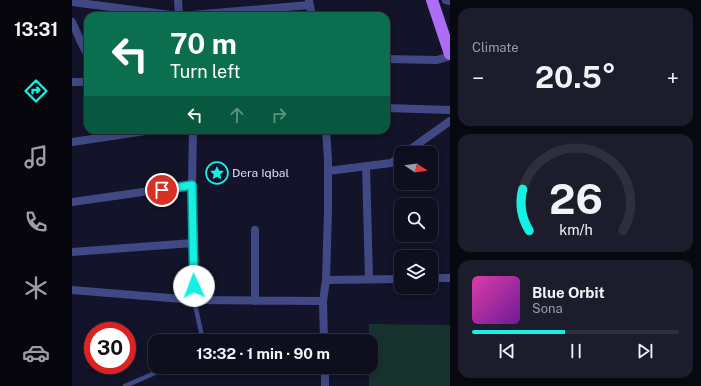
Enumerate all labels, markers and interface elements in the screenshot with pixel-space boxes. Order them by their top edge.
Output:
text: 13:31 [14,19,58,40]
text: 70 m [170,27,237,60]
icon: left [104,28,156,80]
text: Climate [472,40,519,55]
text: 20.5° [535,59,616,95]
text: Turn left [170,61,240,82]
text: − [472,65,484,91]
text: + [667,65,679,91]
icon: directions [22,77,50,105]
icon: left [184,104,206,126]
icon: ahead [226,104,248,126]
icon: right [268,104,290,126]
icon: music [22,143,50,171]
north arrow [394,146,438,190]
map controls [394,146,438,294]
place icon: Dera Iqbal [204,160,230,186]
place label: Dera Iqbal [232,166,289,180]
pin [145,173,179,207]
text: 26 [549,174,602,223]
icon: arrive [151,179,173,201]
button: search [394,198,438,242]
icon: phone [22,208,50,236]
text: km/h [559,221,592,238]
button: layers [394,250,438,294]
position arrow [173,265,215,307]
icon: climate [22,274,50,302]
text: Blue Orbit [532,284,605,301]
text: Sona [532,301,563,316]
speed limit sign: 30 [84,322,136,374]
icon: car [22,339,50,367]
icon: previous [496,340,518,362]
icon: pause [565,340,587,362]
icon: next [634,340,656,362]
text: 13:32 · 1 min · 90 m [196,345,330,362]

